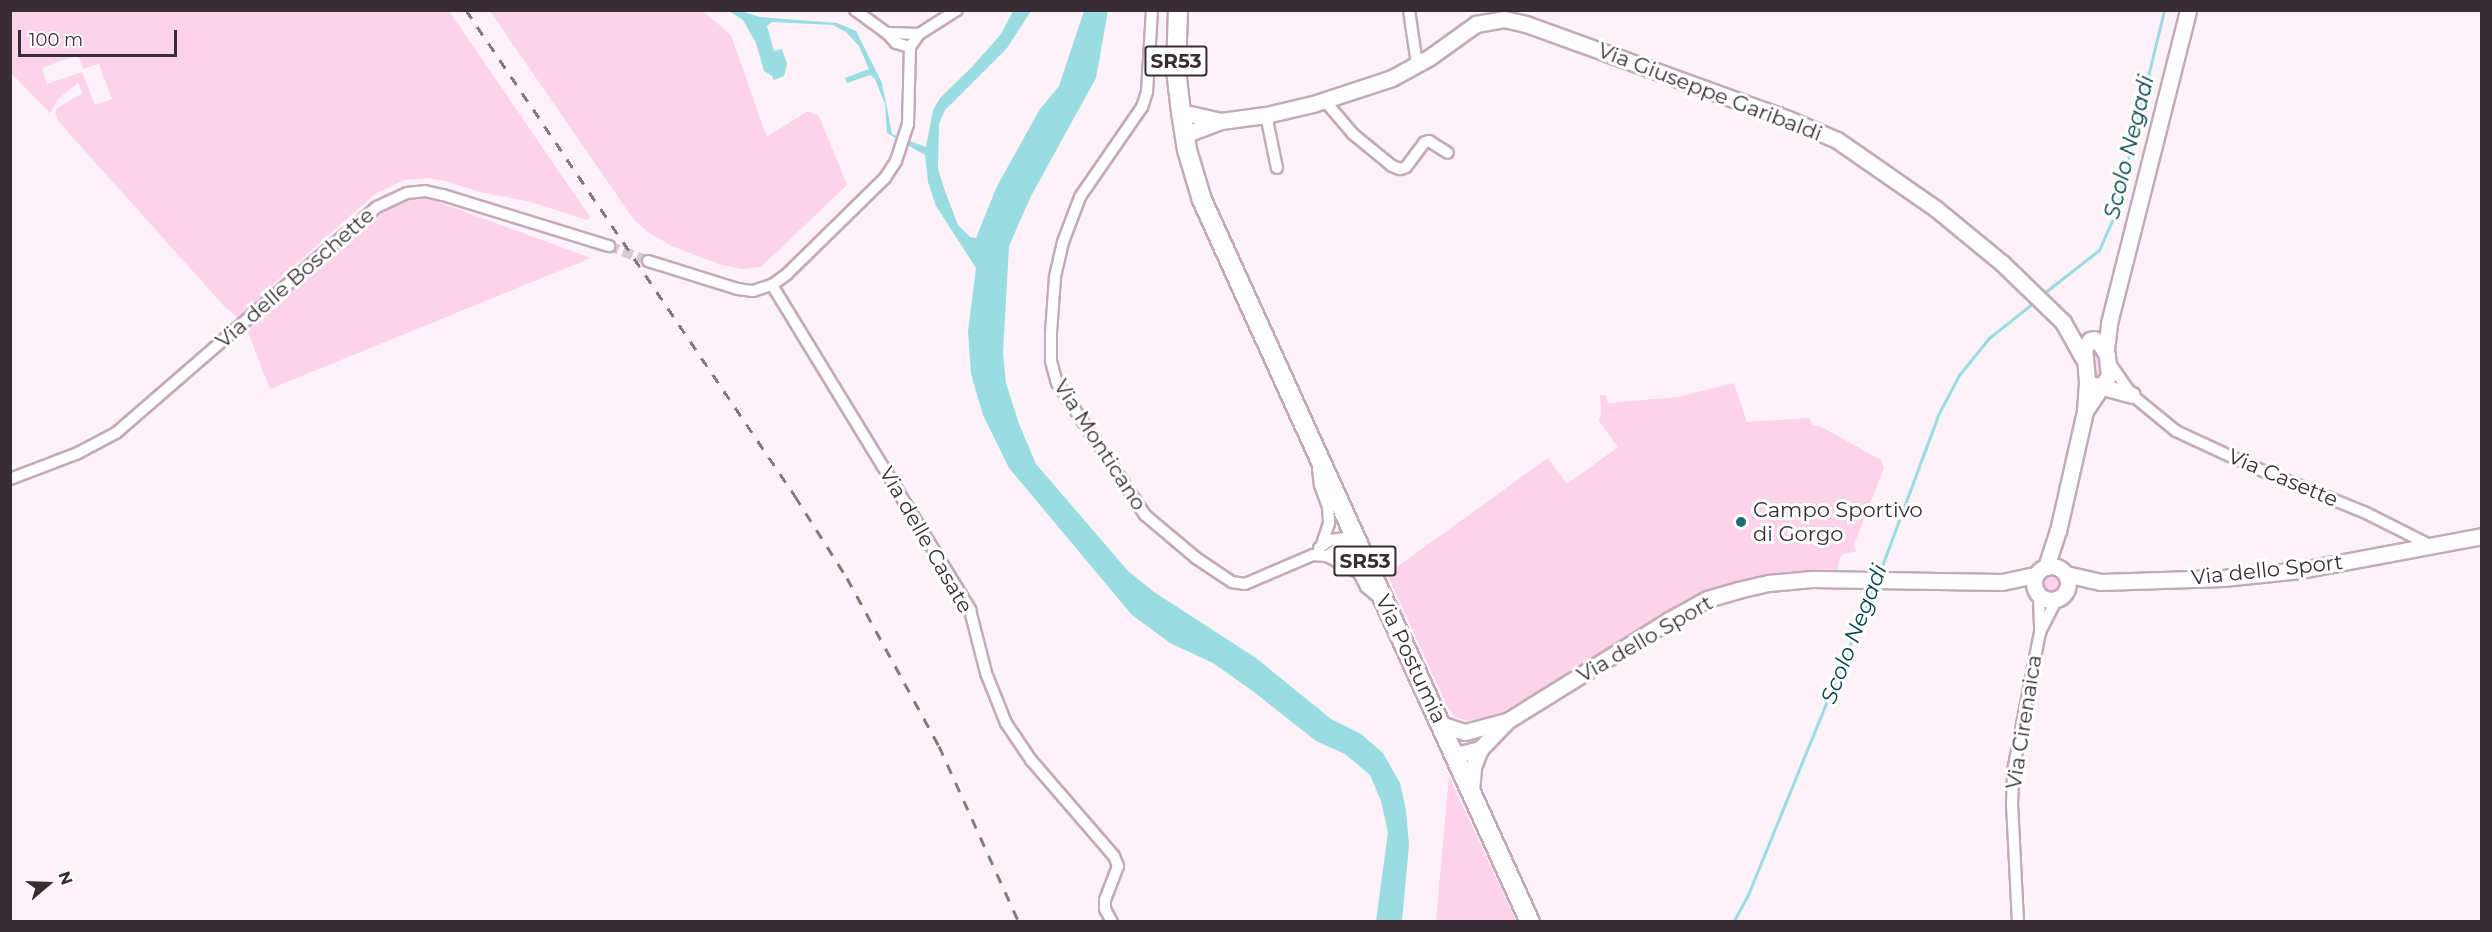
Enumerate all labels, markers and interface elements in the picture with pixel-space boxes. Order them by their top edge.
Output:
scale bar [21,18,180,56]
text: 100 m [29,29,83,51]
street label: Via Giuseppe Garibaldi [1594,38,1826,146]
road number: SR53 [1143,44,1209,78]
water label: Scolo Negadi [2098,72,2160,222]
street label: Via delle Boschette [211,203,379,353]
street label: Via Monticano [1048,375,1152,515]
street label: Via Casette [2224,444,2342,512]
street label: Via delle Casate [874,462,978,618]
place label: Campo Sportivo di Gorgo [1753,497,1923,547]
marker: Campo Sportivo di Gorgo [1734,515,1748,529]
road number: SR53 [1332,544,1398,578]
street label: Via dello Sport [2190,550,2344,590]
water label: Scolo Negadi [1815,561,1893,707]
street label: Via dello Sport [1573,590,1717,688]
street label: Via Postumia [1370,591,1452,727]
street label: Via Cirenaica [2001,653,2047,791]
north arrow [18,854,78,914]
text: N [54,869,77,887]

